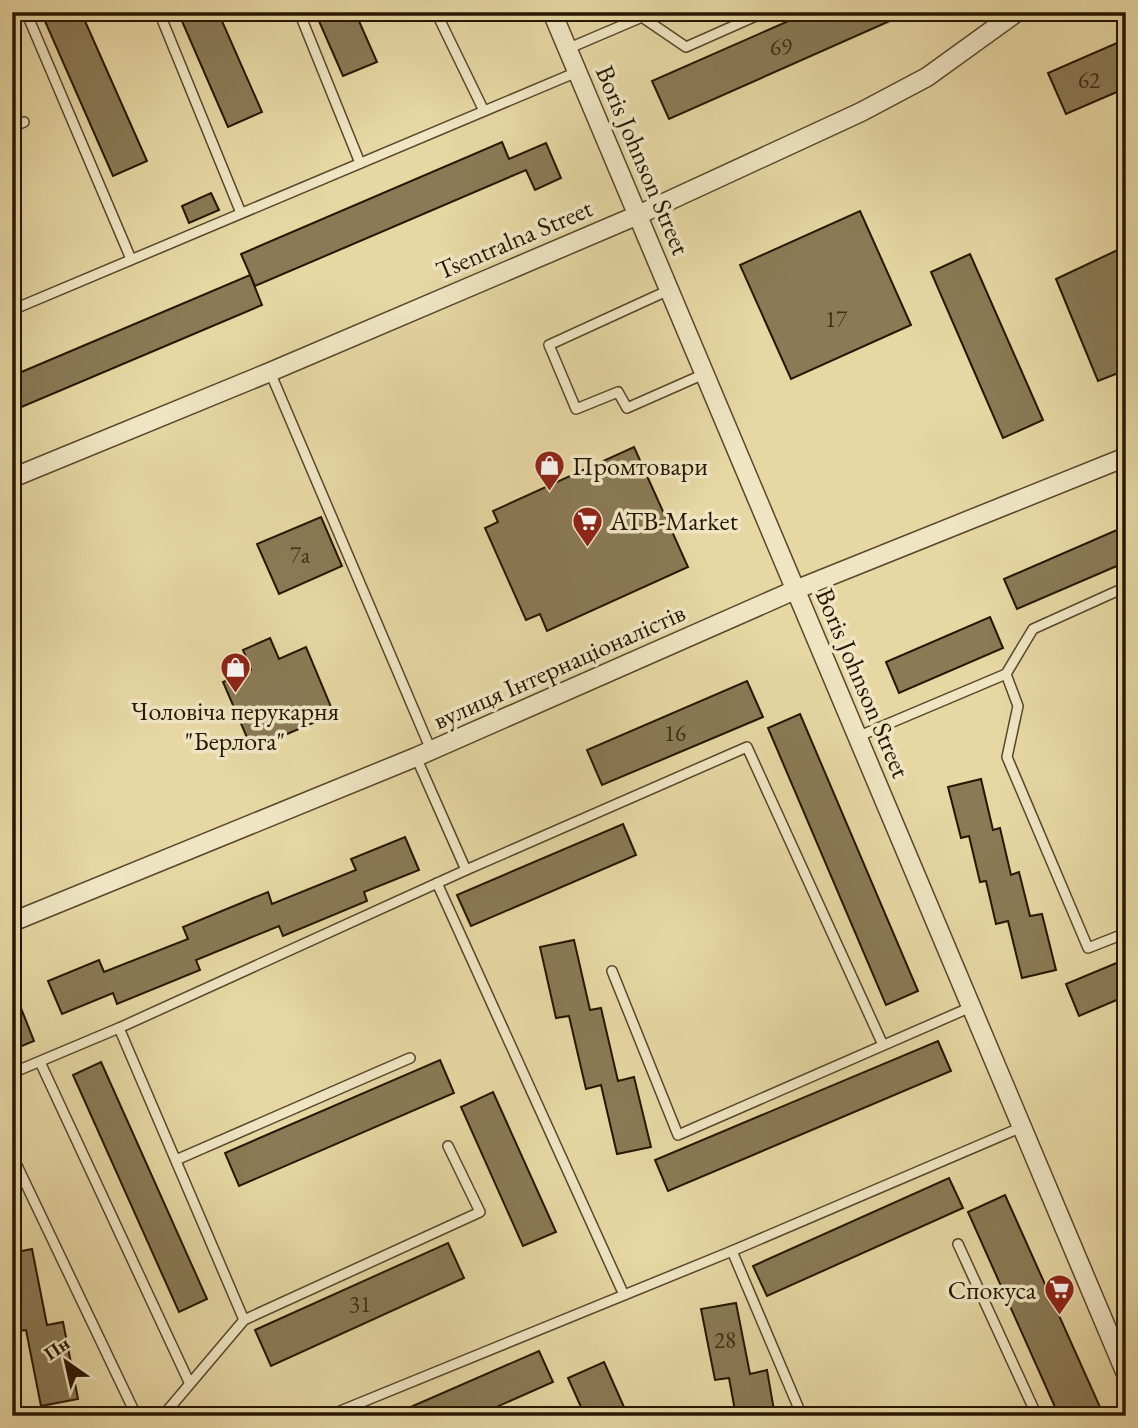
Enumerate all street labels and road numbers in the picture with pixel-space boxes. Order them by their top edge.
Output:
street label: Boris Johnson Street [588,60,698,260]
street label: Tsentralna Street [431,191,597,287]
street label: Boris Johnson Street [808,583,918,783]
street label: вулиця Інтернаціоналістів [428,595,690,737]

